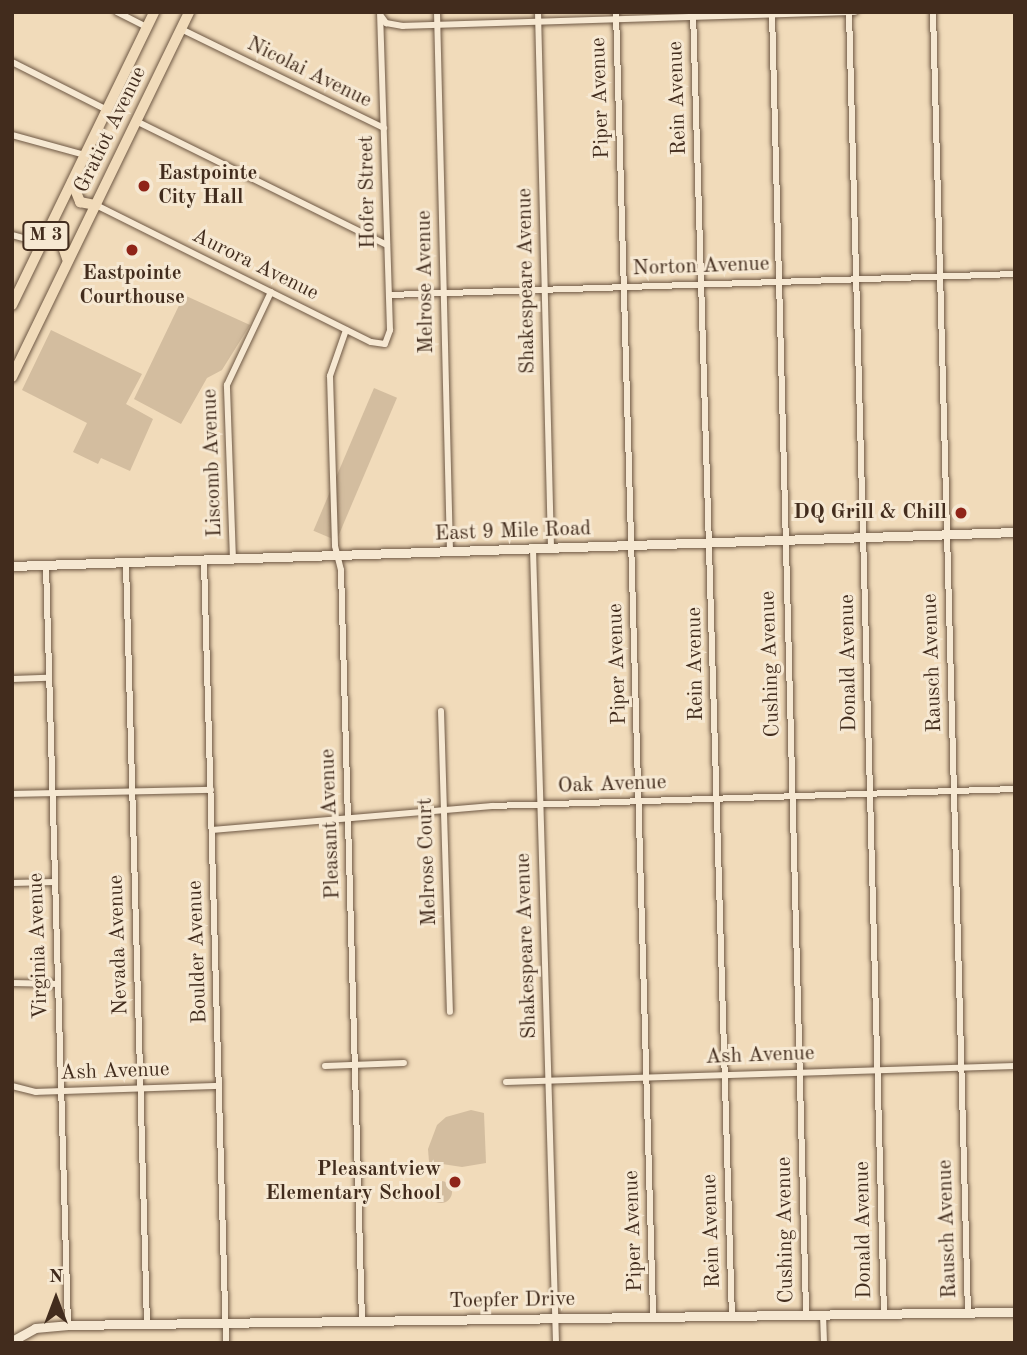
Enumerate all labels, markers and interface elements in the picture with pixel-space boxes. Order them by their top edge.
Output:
street label: Nicolai Avenue [242,32,376,114]
street label: Piper Avenue [586,37,616,159]
street label: Rein Avenue [663,40,693,156]
street label: Gratiot Avenue [70,63,152,197]
street label: Hofer Street [354,135,382,249]
place label: Eastpointe City Hall [158,161,257,211]
marker: Eastpointe City Hall [136,178,152,194]
street label: Shakespeare Avenue [513,188,541,374]
street label: Melrose Avenue [412,210,440,354]
road number: M 3 [22,220,70,252]
street label: Aurora Avenue [188,223,322,307]
marker: Eastpointe Courthouse [124,242,140,258]
street label: Norton Avenue [632,252,770,282]
place label: Eastpointe Courthouse [79,261,185,311]
street label: Liscomb Avenue [198,388,228,538]
place label: DQ Grill & Chill [793,500,947,526]
marker: DQ Grill & Chill [953,505,969,521]
street label: East 9 Mile Road [434,517,592,547]
street label: Cushing Avenue [756,590,786,738]
street label: Rausch Avenue [918,593,948,733]
street label: Donald Avenue [835,594,863,732]
street label: Piper Avenue [603,603,633,725]
street label: Rein Avenue [682,607,710,721]
street label: Pleasant Avenue [316,748,346,900]
street label: Oak Avenue [557,771,667,799]
street label: Melrose Court [413,797,443,927]
street label: Shakespeare Avenue [511,852,543,1040]
street label: Virginia Avenue [24,872,54,1020]
street label: Nevada Avenue [104,874,134,1016]
street label: Boulder Avenue [183,880,213,1024]
street label: Ash Avenue [705,1042,815,1070]
street label: Ash Avenue [60,1058,170,1086]
street label: Cushing Avenue [772,1156,800,1304]
place label: Pleasantview Elementary School [265,1157,441,1207]
street label: Rausch Avenue [933,1159,963,1299]
street label: Donald Avenue [850,1161,878,1299]
street label: Piper Avenue [619,1170,649,1292]
street label: Rein Avenue [697,1173,727,1289]
marker: Pleasantview Elementary School [447,1174,463,1190]
north arrow [21,1264,91,1334]
text: N [49,1268,63,1287]
street label: Toepfer Drive [449,1287,575,1315]

